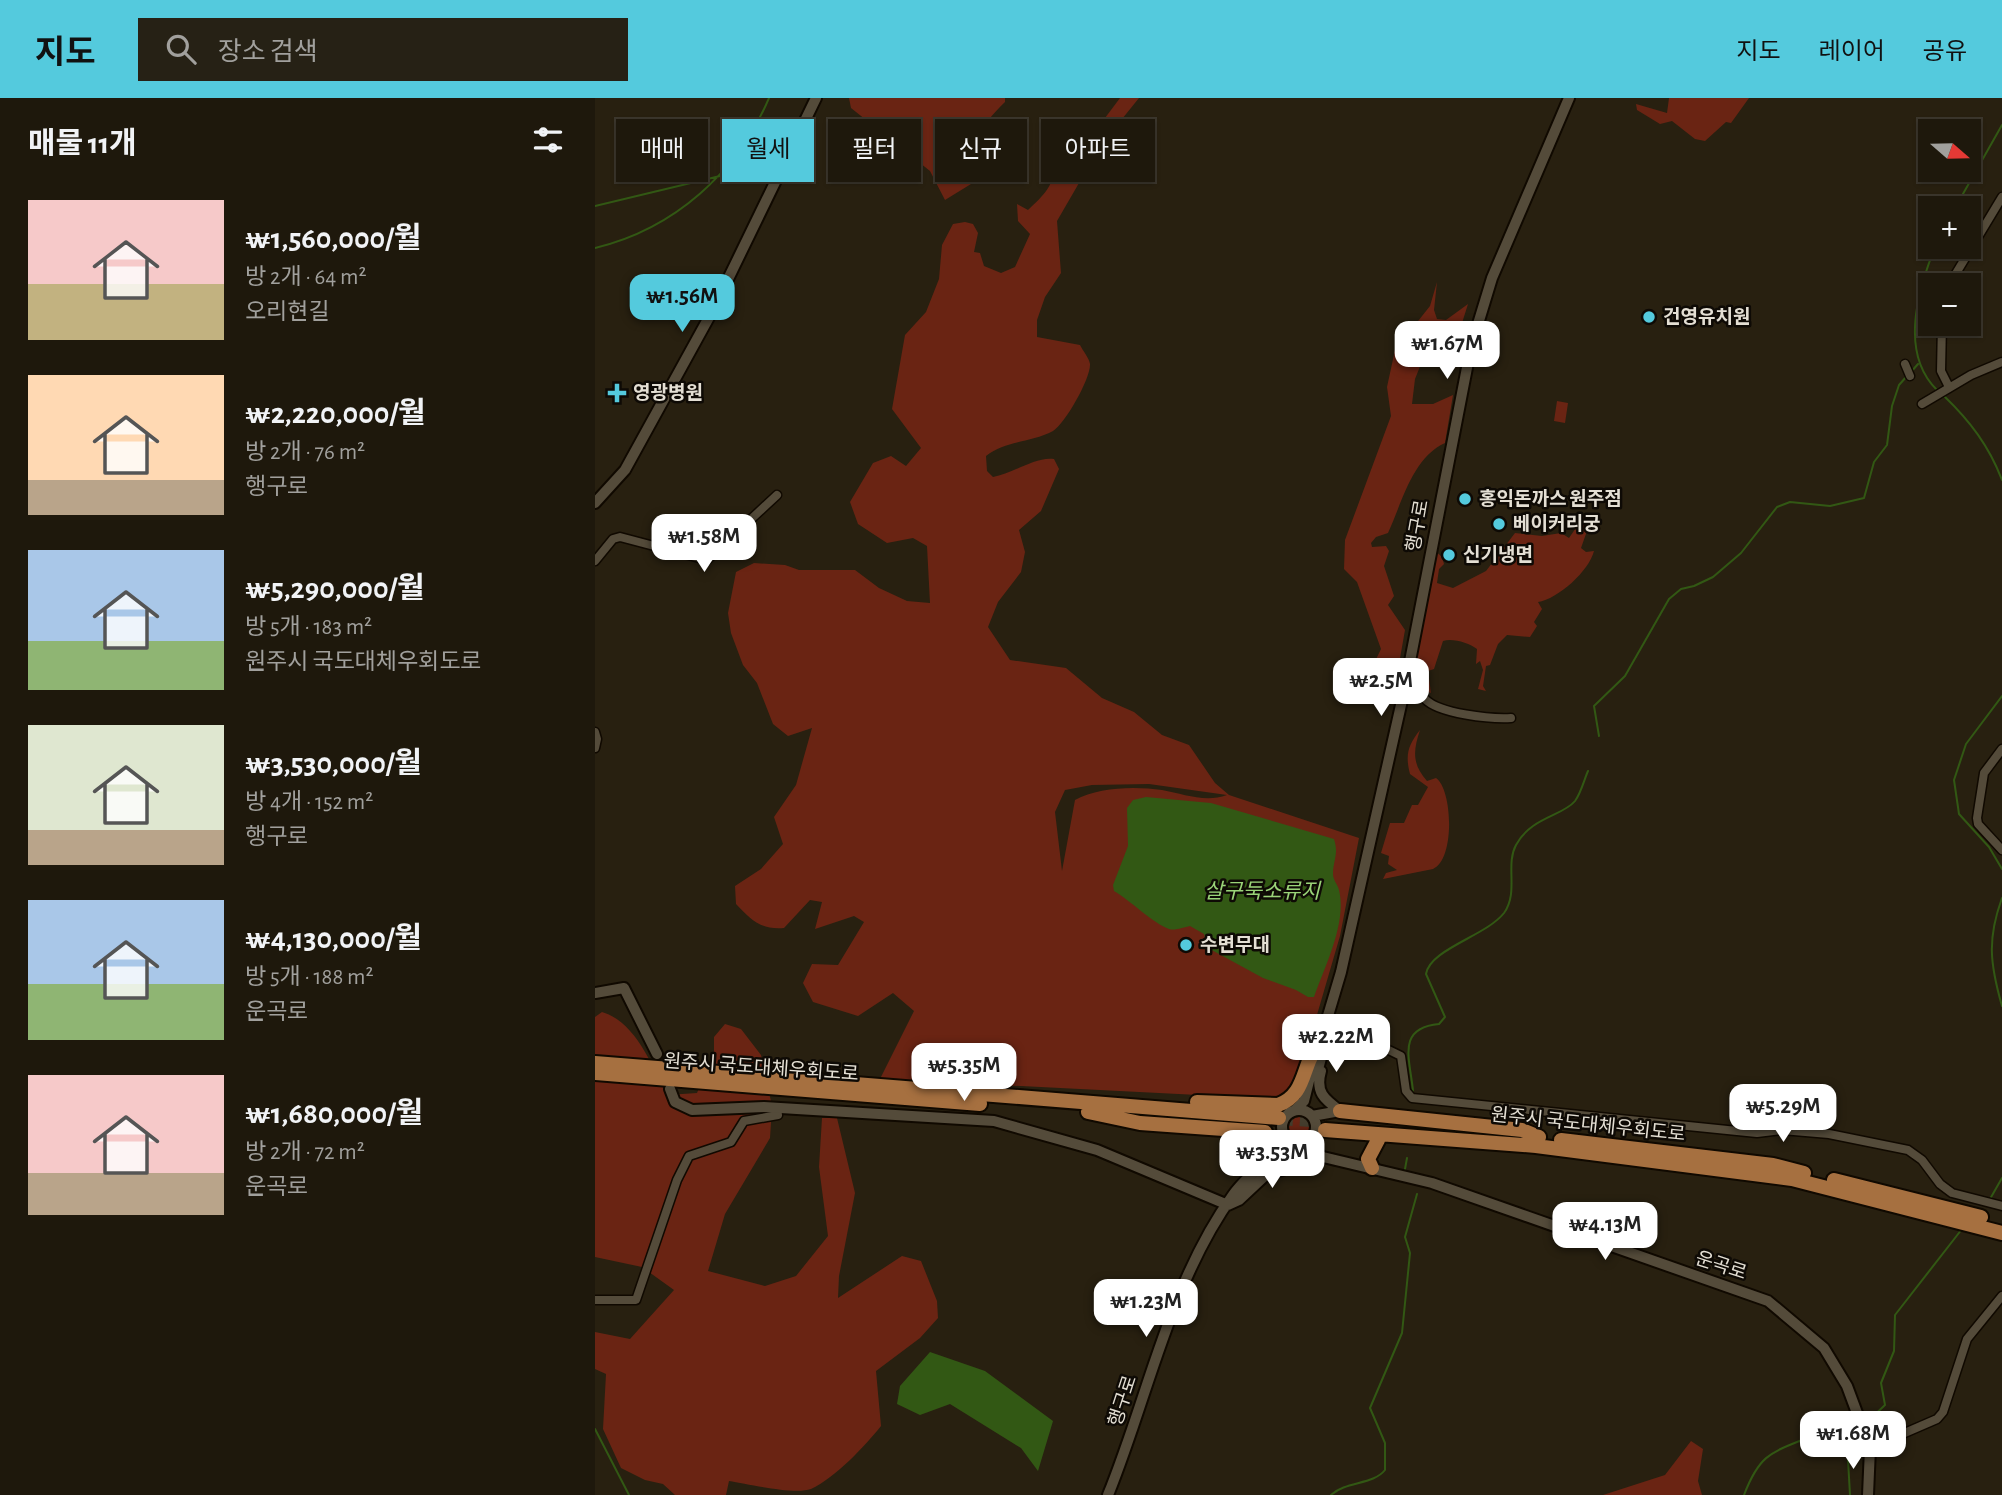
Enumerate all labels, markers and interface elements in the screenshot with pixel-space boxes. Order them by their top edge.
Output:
search box [138,18,628,81]
icon: search [162,30,200,68]
text: 지도 [35,37,96,70]
text: 장소 검색 [218,39,318,65]
text: 지도 [1736,40,1781,64]
text: 레이어 [1819,40,1885,64]
text: 공유 [1923,40,1967,64]
chip: 매매 [616,119,708,182]
chip: 월세 [722,119,814,182]
chip: 필터 [828,119,921,182]
chip: 신규 [935,119,1027,182]
chip: 아파트 [1041,119,1155,182]
north arrow [1918,119,1981,182]
map controls [1918,119,1981,336]
icon: filters [529,121,567,159]
text: 매물 11개 [28,129,137,159]
button: + [1918,196,1981,259]
text: ₩1,560,000/월 [245,224,421,254]
icon: home [84,228,168,312]
text: 방 2개 · 64 m² [245,266,367,289]
button: − [1918,273,1981,336]
pin: ₩1.56M [625,274,739,334]
text: ₩1.56M [646,285,718,308]
text: 오리현길 [245,301,330,324]
place label: 건영유치원 [1663,307,1750,327]
marker: 건영유치원 [1641,309,1657,325]
pin: ₩1.67M [1390,322,1504,381]
text: ₩1.67M [1411,332,1483,355]
marker: 영광병원 [607,383,627,403]
place label: 영광병원 [633,383,703,403]
text: ₩2,220,000/월 [245,399,426,429]
icon: home [84,403,168,487]
text: 방 2개 · 76 m² [245,441,365,464]
text: 행구로 [245,476,308,499]
place label: 홍익돈까스 원주점 [1479,489,1622,509]
marker: 홍익돈까스 원주점 [1457,491,1473,507]
street label: 행구로 [1403,498,1432,553]
pin: ₩1.58M [647,514,761,574]
place label: 베이커리궁 [1513,514,1600,534]
marker: 베이커리궁 [1491,516,1507,532]
text: ₩1.58M [668,525,740,548]
place label: 신기냉면 [1463,545,1533,565]
marker: 신기냉면 [1441,547,1457,563]
text: ₩5,290,000/월 [245,574,425,604]
icon: home [84,578,168,662]
text: 방 5개 · 183 m² [245,616,372,639]
text: 원주시 국도대체우회도로 [245,651,482,674]
pin: ₩2.5M [1332,658,1430,718]
text: ₩2.5M [1349,669,1413,692]
text: ₩3,530,000/월 [245,749,422,779]
icon: home [84,753,168,837]
text: 방 4개 · 152 m² [245,791,373,814]
text: 행구로 [245,826,308,849]
water label: 살구둑소류지 [1204,880,1322,902]
text: ₩4,130,000/월 [245,924,422,954]
icon: home [84,928,168,1012]
place label: 수변무대 [1200,935,1270,955]
marker: 수변무대 [1178,937,1194,953]
text: 방 5개 · 188 m² [245,966,374,989]
text: 운곡로 [245,1001,308,1024]
pin: ₩2.22M [1279,1014,1393,1074]
text: ₩2.22M [1298,1025,1374,1048]
pin: ₩5.35M [907,1044,1021,1103]
street label: 원주시 국도대체우회도로 [663,1051,859,1084]
text: ₩5.35M [927,1054,1001,1077]
pin: ₩5.29M [1726,1084,1840,1144]
text: ₩5.29M [1745,1095,1821,1118]
text: ₩1,680,000/월 [245,1099,423,1129]
icon: home [84,1103,168,1187]
street label: 원주시 국도대체우회도로 [1490,1104,1686,1145]
pin: ₩3.53M [1215,1130,1329,1190]
text: 방 2개 · 72 m² [245,1141,365,1164]
text: ₩3.53M [1235,1141,1309,1164]
text: 운곡로 [245,1176,308,1199]
pin: ₩4.13M [1548,1202,1662,1262]
text: ₩4.13M [1568,1213,1642,1236]
street label: 운곡로 [1693,1248,1749,1283]
pin: ₩1.23M [1089,1280,1203,1339]
text: ₩1.23M [1110,1290,1182,1313]
street label: 행구로 [1105,1373,1140,1429]
pin: ₩1.68M [1796,1412,1910,1471]
text: ₩1.68M [1816,1422,1890,1445]

